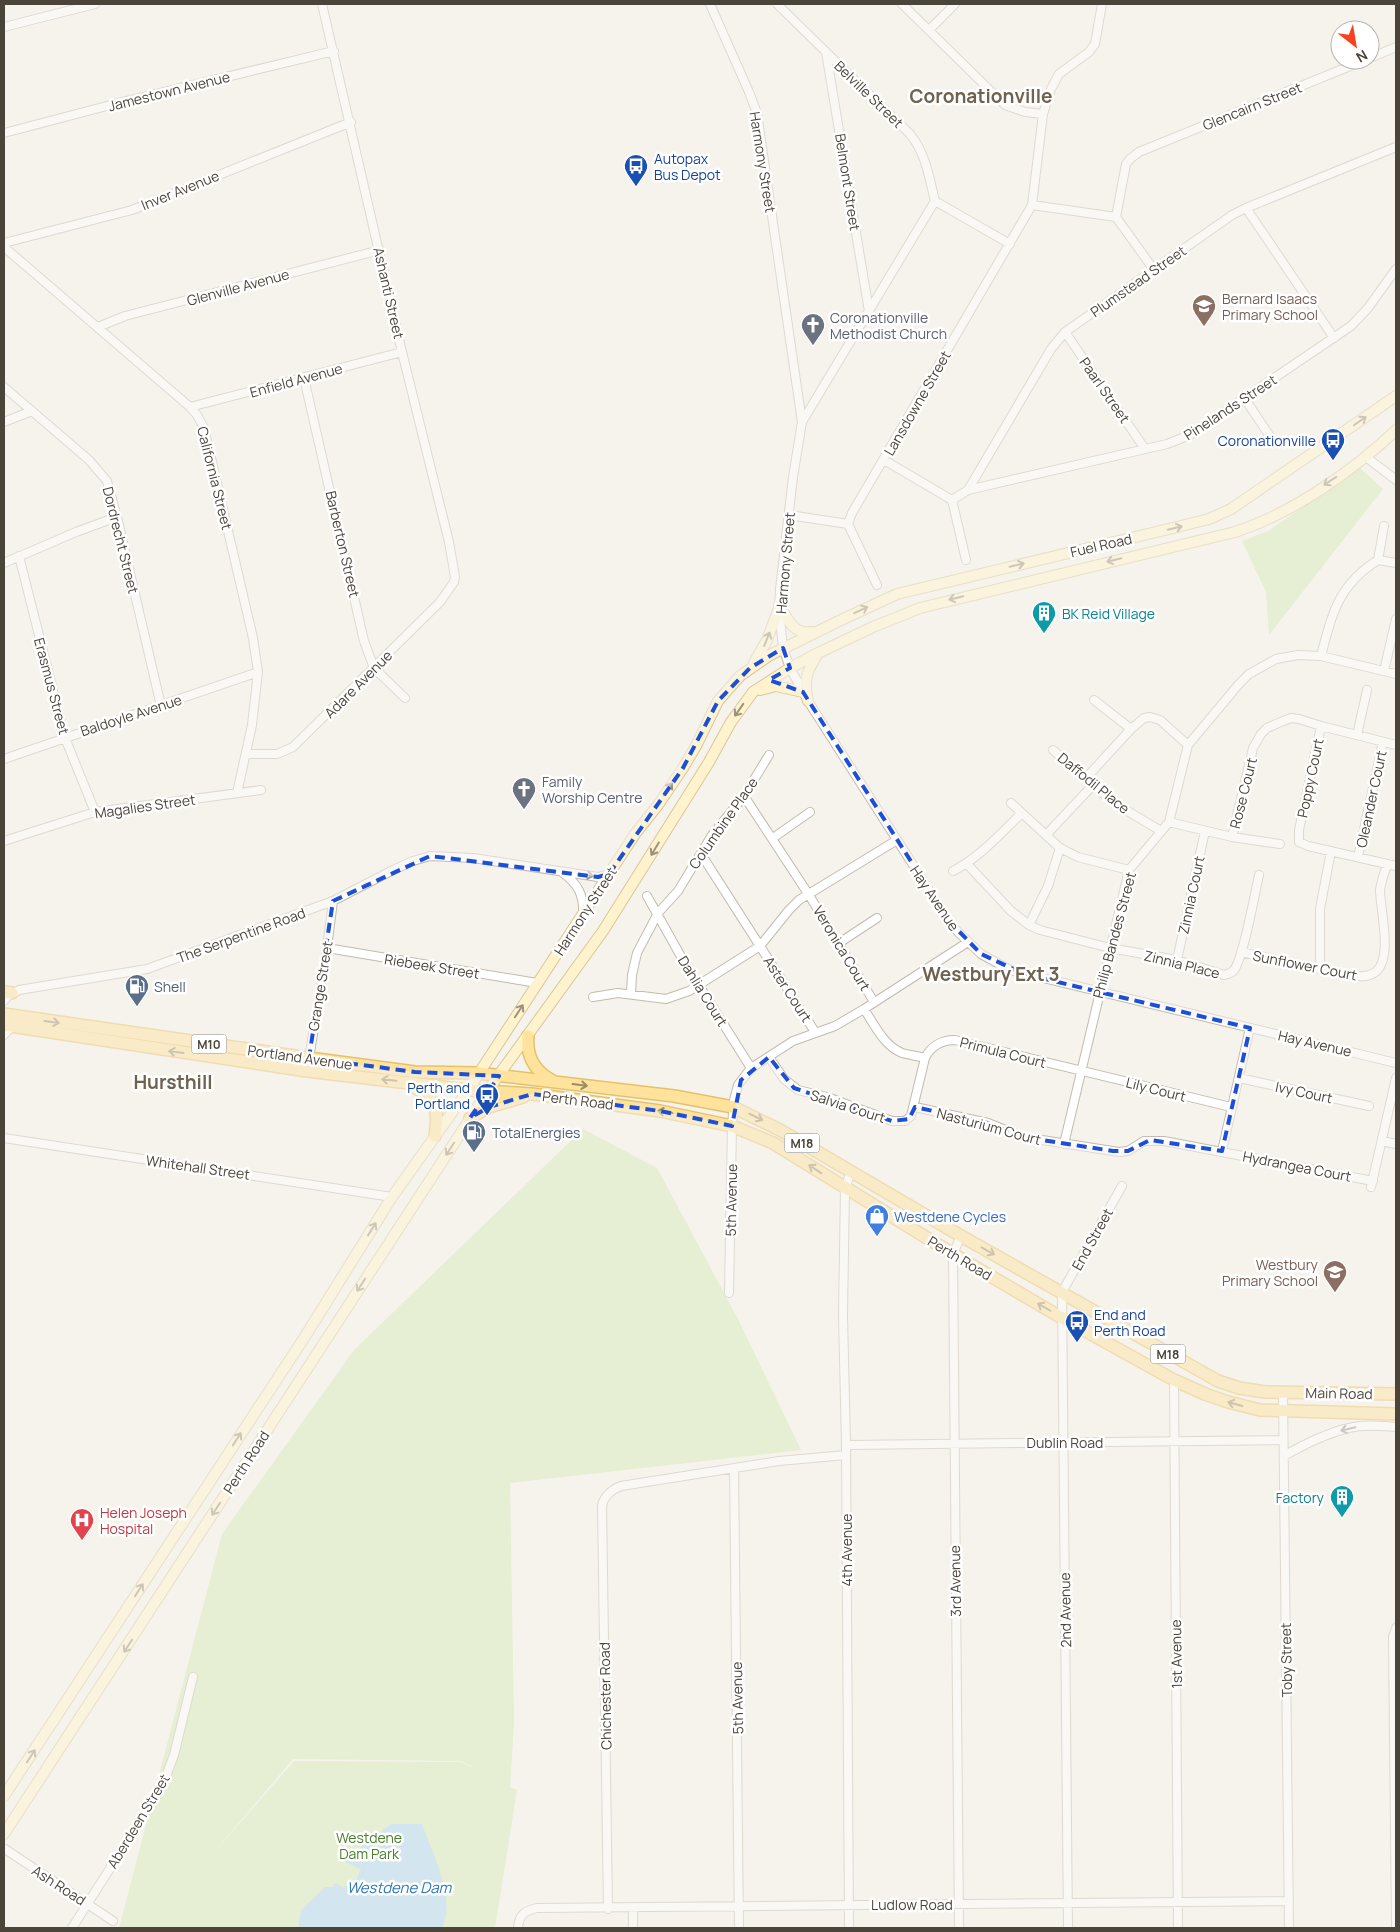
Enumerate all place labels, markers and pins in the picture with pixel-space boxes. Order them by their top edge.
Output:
place label: Autopax Bus Depot [654,149,721,184]
bus stop icon: Autopax Bus Depot [623,153,649,187]
place label: Bernard Isaacs Primary School [1222,289,1318,324]
school or university icon: Bernard Isaacs Primary School [1191,293,1217,327]
place label: Coronationville Methodist Church [830,308,947,343]
church icon: Coronationville Methodist Church [800,312,826,346]
bus stop icon: Coronationville [1320,427,1346,461]
place label: Coronationville [1218,431,1316,450]
building icon: BK Reid Village [1031,600,1057,634]
place label: BK Reid Village [1062,604,1155,623]
place label: Family Worship Centre [542,772,642,807]
church icon: Family Worship Centre [511,776,537,810]
fuel station icon: Shell [124,973,150,1007]
place label: Shell [154,977,186,996]
place label: Perth and Portland [407,1078,470,1113]
bus stop icon: Perth and Portland [474,1082,500,1116]
fuel station icon: TotalEnergies [461,1119,487,1153]
place label: TotalEnergies [492,1123,580,1142]
shop icon: Westdene Cycles [864,1203,890,1237]
place label: Westdene Cycles [894,1207,1006,1226]
place label: Westbury Primary School [1222,1255,1319,1290]
school or university icon: Westbury Primary School [1322,1259,1348,1293]
place label: End and Perth Road [1094,1305,1166,1340]
bus stop icon: End and Perth Road [1064,1309,1090,1343]
building icon: Factory [1329,1484,1355,1518]
place label: Factory [1276,1488,1325,1507]
place label: Helen Joseph Hospital [100,1503,187,1538]
hospital icon: Helen Joseph Hospital [69,1507,95,1541]

